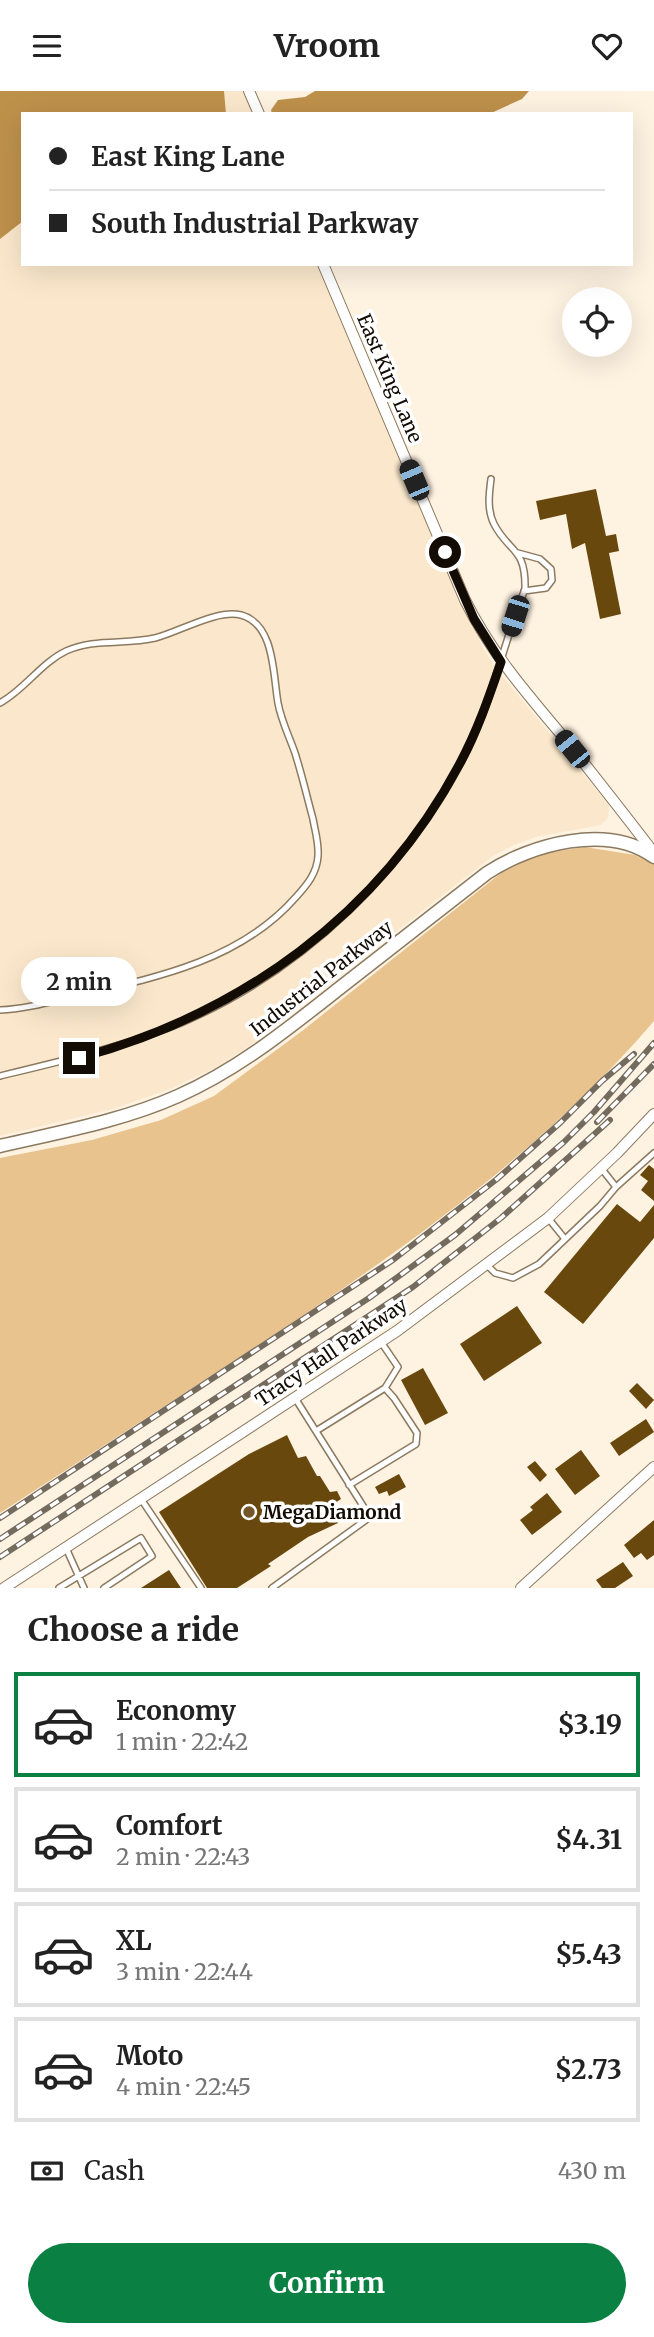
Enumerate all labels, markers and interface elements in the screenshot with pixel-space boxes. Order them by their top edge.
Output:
text: Vroom [274,26,380,66]
icon: menu [28,27,66,65]
icon: heart [588,27,626,65]
text: East King Lane [91,140,285,173]
text: South Industrial Parkway [91,207,418,240]
map controls [562,287,632,357]
button: locate [562,287,632,357]
street label: East King Lane [352,310,428,446]
car [397,457,432,503]
route start [429,536,461,568]
car [499,593,532,639]
car [551,726,594,772]
street label: Industrial Parkway [245,915,397,1041]
callout: 2 min [21,957,137,1005]
text: 2 min [46,967,112,996]
route end [63,1042,95,1074]
street label: Tracy Hall Parkway [251,1292,411,1412]
place label: MegaDiamond [263,1500,402,1524]
marker: MegaDiamond [241,1504,257,1520]
text: Choose a ride [28,1610,239,1650]
icon: car [32,1693,95,1756]
text: Economy [116,1694,236,1727]
text: $3.19 [557,1708,622,1741]
text: 1 min · 22:42 [116,1727,248,1756]
icon: car [32,1808,95,1871]
text: Comfort [116,1809,222,1842]
text: $4.31 [555,1823,622,1856]
text: 2 min · 22:43 [116,1842,250,1871]
icon: car [32,1923,95,1986]
text: XL [116,1924,152,1957]
text: $5.43 [555,1938,622,1971]
text: 3 min · 22:44 [116,1957,253,1986]
icon: car [32,2038,95,2101]
text: Moto [116,2039,183,2072]
text: $2.73 [555,2053,622,2086]
text: 4 min · 22:45 [116,2072,251,2101]
icon: cash [28,2152,66,2190]
text: Cash [84,2154,145,2187]
text: 430 m [558,2156,626,2185]
button: Confirm [28,2243,626,2323]

